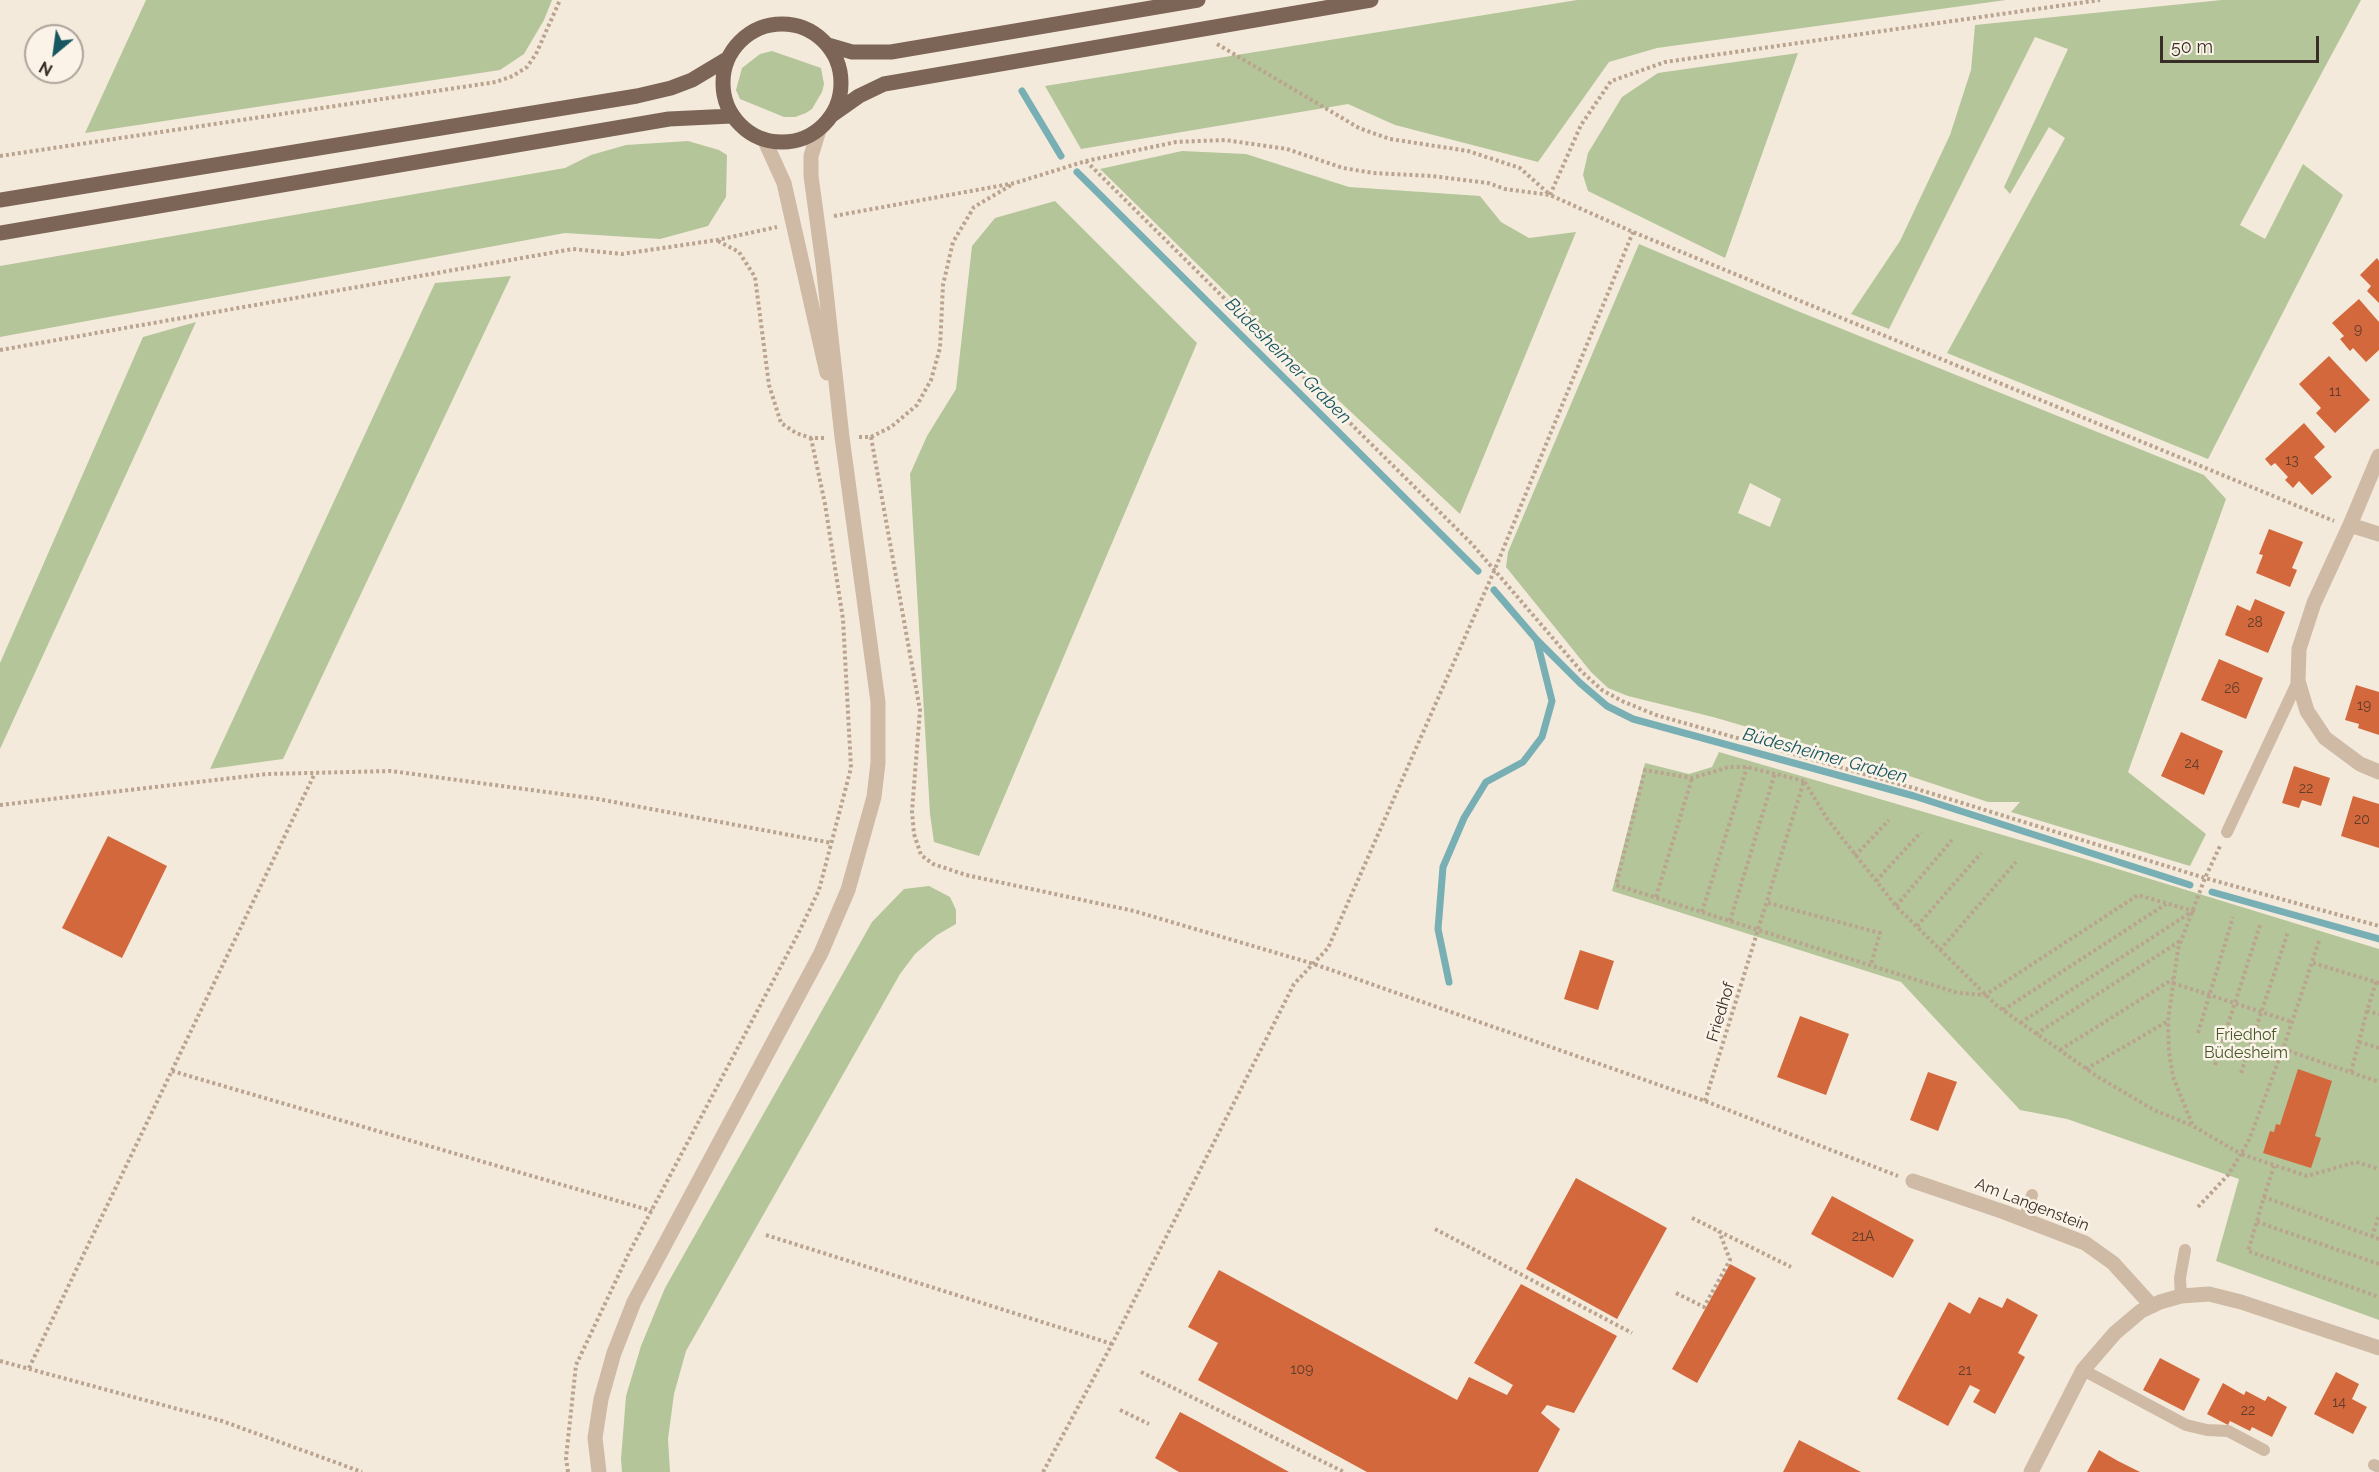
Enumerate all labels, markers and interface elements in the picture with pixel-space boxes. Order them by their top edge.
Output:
north arrow [24,24,84,84]
scale bar [2163,24,2322,62]
text: 50 m [2171,36,2213,57]
text: N [36,57,56,80]
water label: Büdesheimer Graben [1220,293,1356,429]
house number: 9 [2354,322,2362,338]
house number: 11 [2329,384,2341,400]
house number: 13 [2285,453,2299,469]
house number: 28 [2247,615,2263,631]
house number: 26 [2224,681,2240,697]
house number: 19 [2357,698,2371,714]
water label: Büdesheimer Graben [1740,724,1910,788]
house number: 24 [2185,756,2199,772]
house number: 22 [2299,781,2313,797]
house number: 20 [2354,812,2370,828]
street label: Friedhof [1703,980,1739,1044]
park label: Friedhof Büdesheim [2204,1025,2288,1063]
street label: Am Langenstein [1972,1174,2092,1236]
house number: 21A [1852,1229,1874,1245]
house number: 109 [1291,1362,1313,1378]
house number: 21 [1958,1363,1972,1379]
house number: 14 [2332,1395,2346,1411]
house number: 22 [2241,1403,2255,1419]

